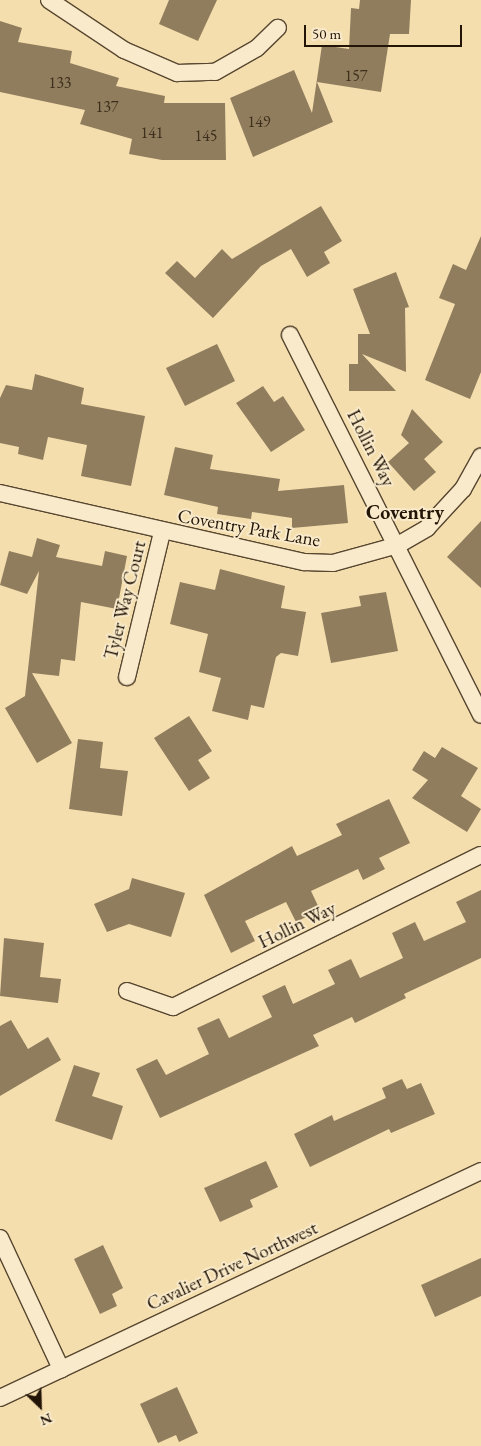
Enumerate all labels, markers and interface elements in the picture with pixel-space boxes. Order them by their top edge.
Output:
scale bar [306,15,464,47]
text: 50 m [312,24,341,43]
house number: 157 [344,66,368,86]
house number: 133 [48,73,72,93]
house number: 137 [95,97,119,117]
house number: 149 [247,112,271,132]
house number: 141 [140,123,164,143]
house number: 145 [194,126,218,146]
street label: Hollin Way [342,406,400,490]
district label: Coventry [366,500,444,524]
street label: Coventry Park Lane [176,504,322,552]
street label: Tyler Way Court [99,538,151,662]
street label: Hollin Way [255,896,339,954]
street label: Cavalier Drive Northwest [143,1216,321,1316]
north arrow [15,1381,65,1431]
text: N [37,1409,55,1430]

